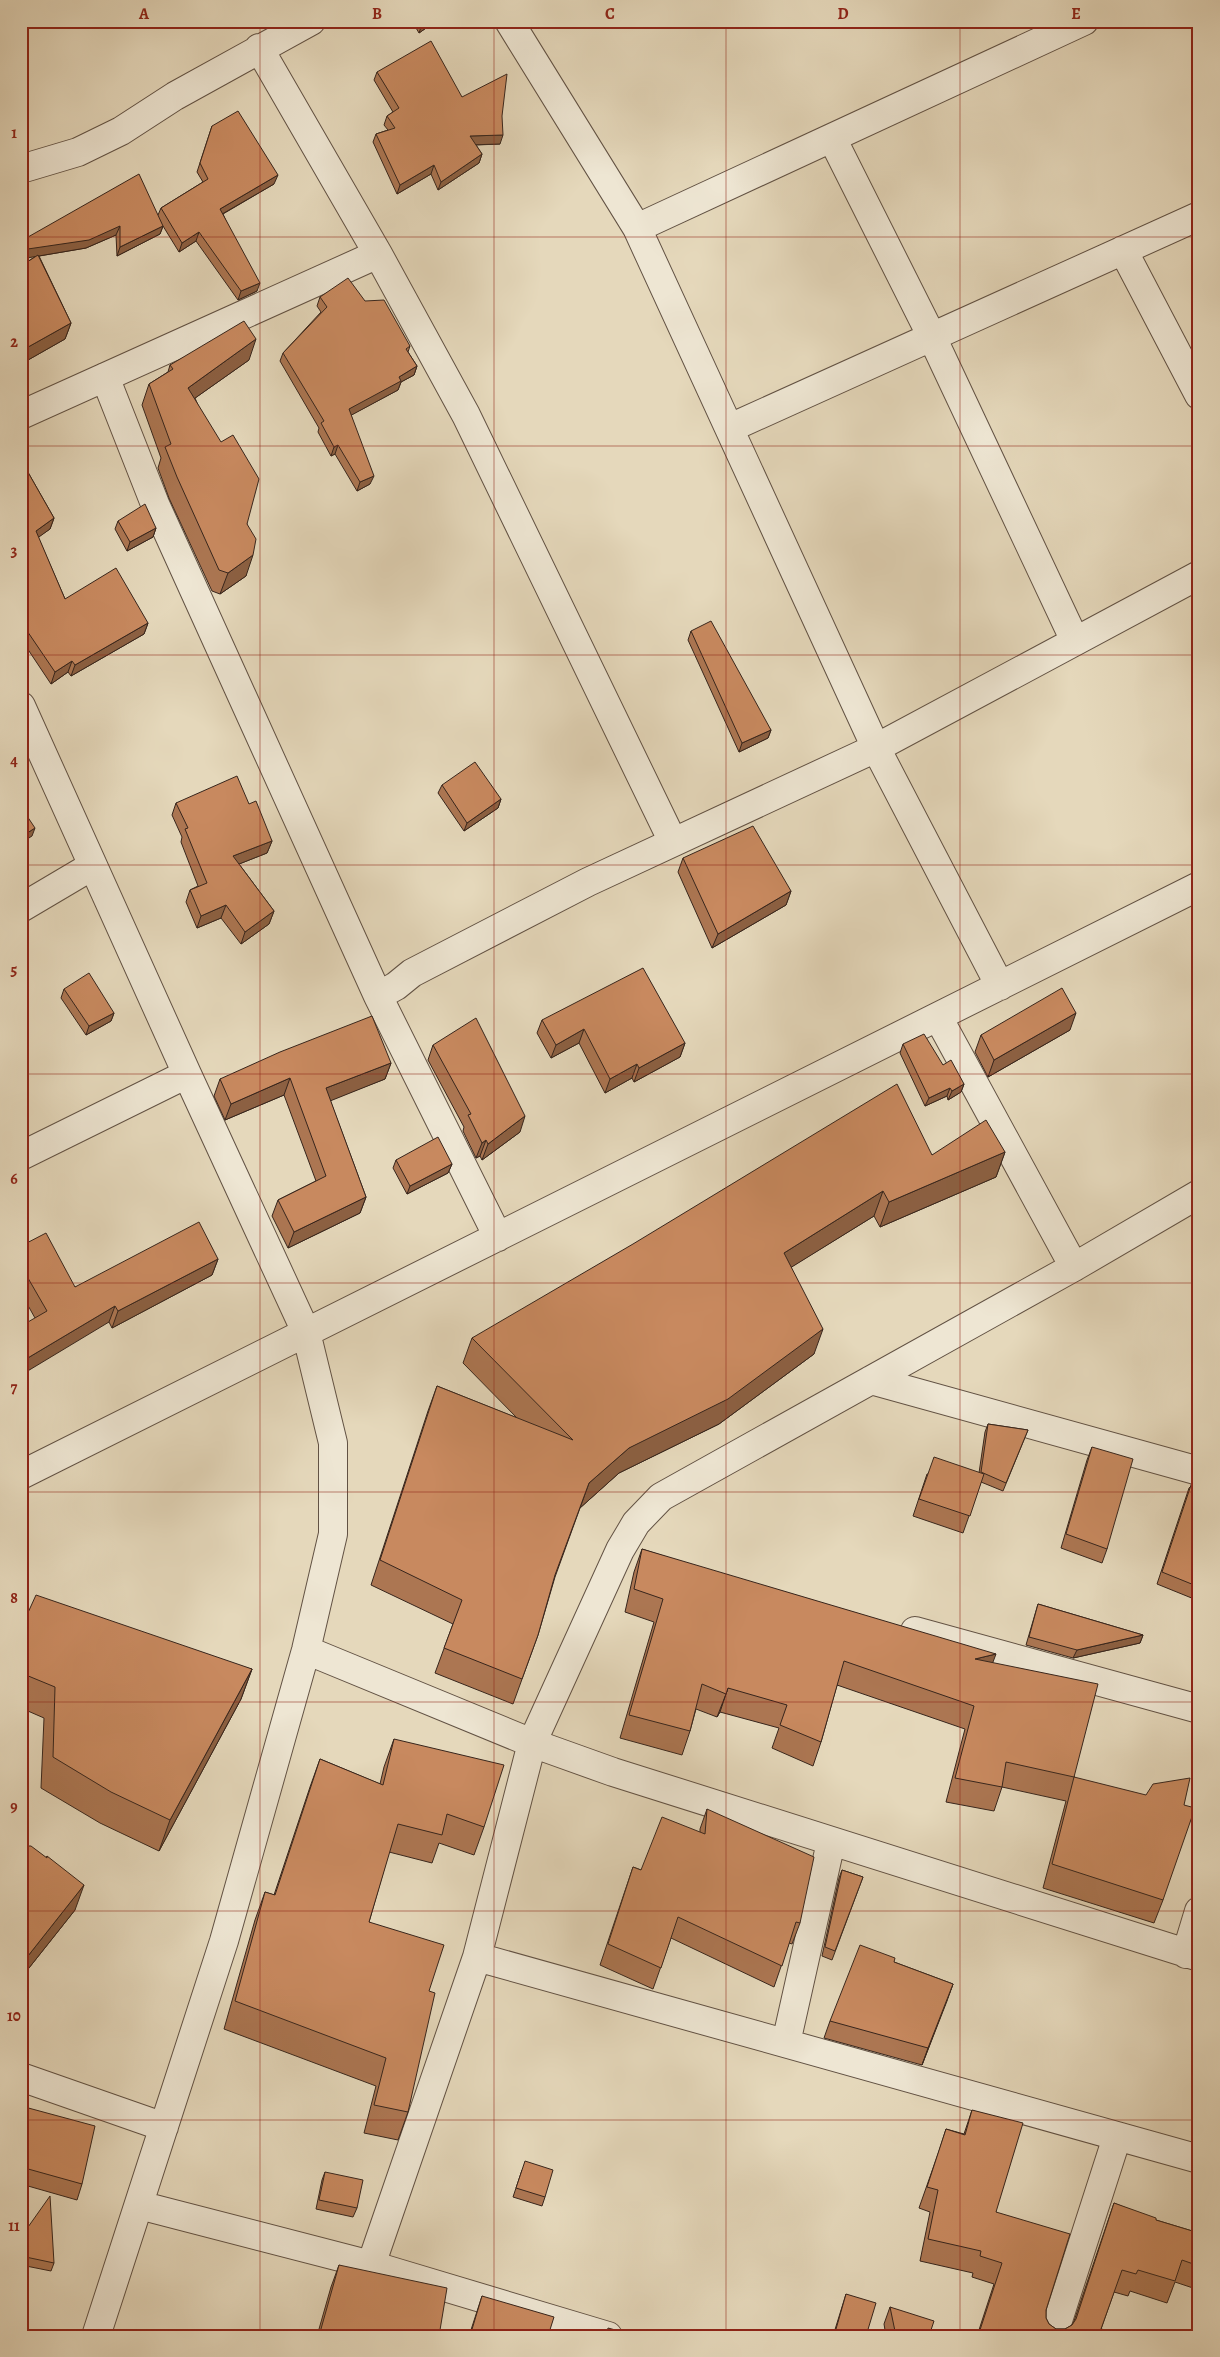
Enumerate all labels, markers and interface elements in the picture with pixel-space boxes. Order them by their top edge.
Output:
text: A [138,3,150,25]
text: B [372,3,382,25]
text: C [605,3,615,25]
text: D [837,3,849,25]
text: E [1071,3,1081,25]
text: 1 [11,122,17,144]
text: 2 [10,331,18,353]
text: 3 [11,540,18,562]
text: 4 [10,750,18,772]
text: 5 [11,959,18,981]
text: 6 [10,1168,18,1190]
text: 7 [11,1377,18,1399]
text: 8 [10,1587,18,1609]
text: 9 [10,1796,18,1818]
text: 10 [7,2005,21,2027]
text: 11 [8,2215,20,2237]

